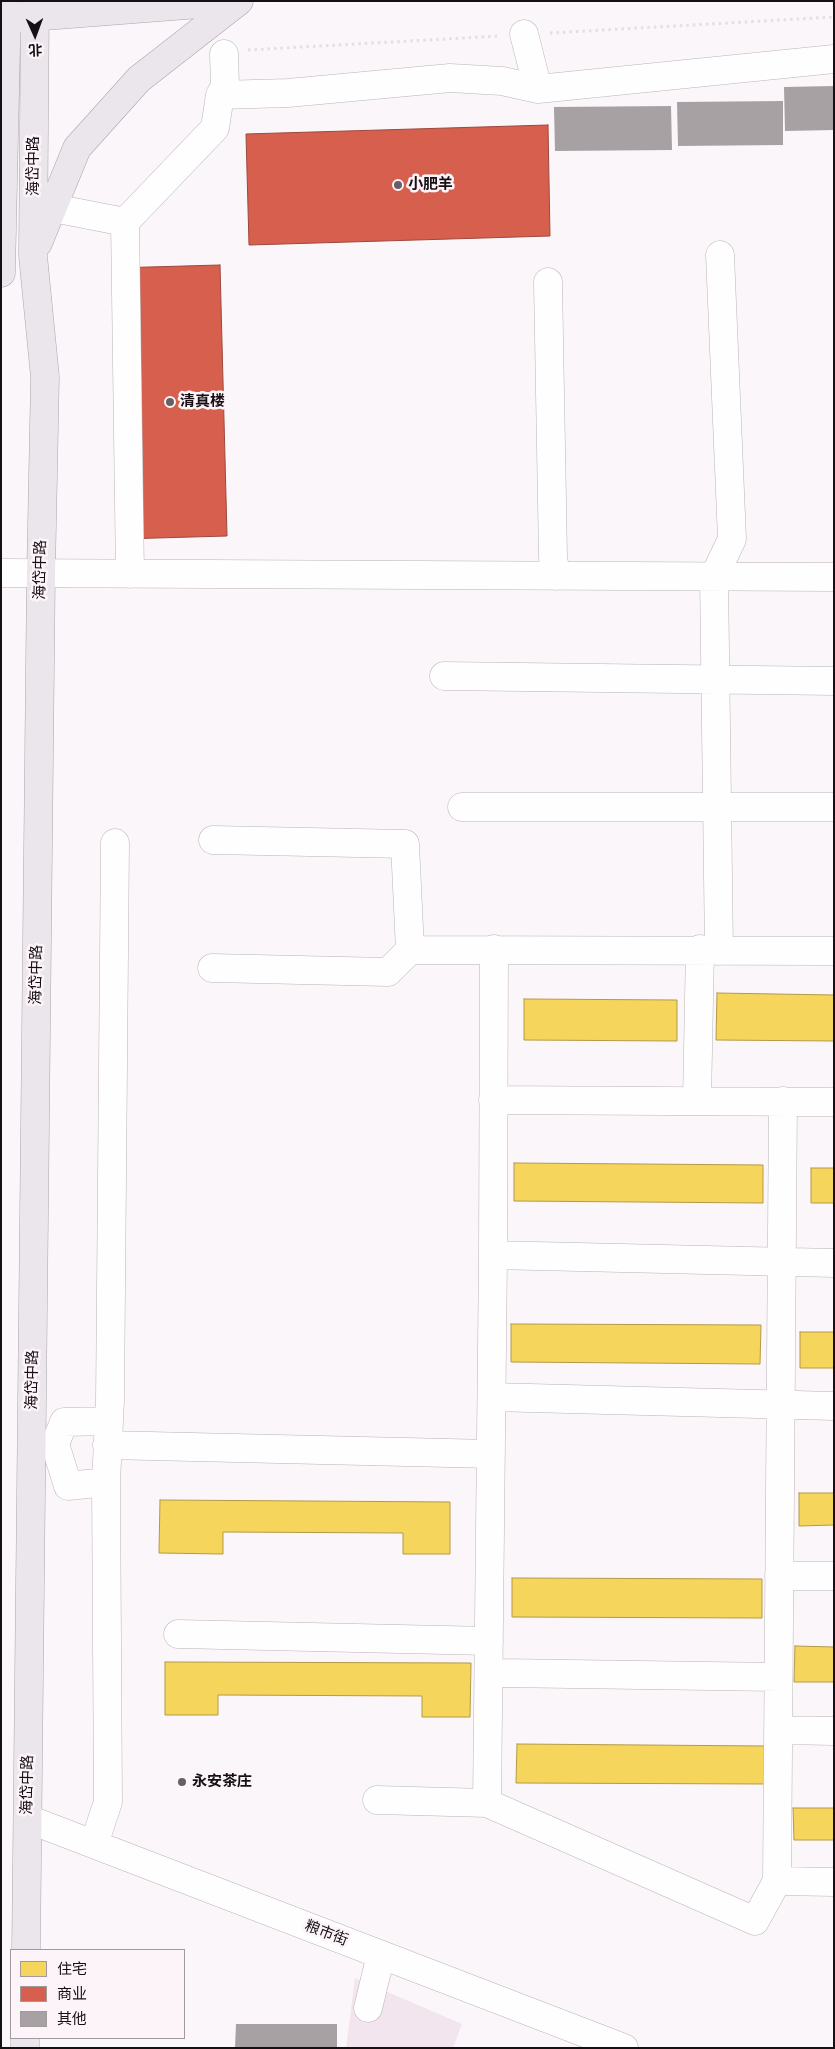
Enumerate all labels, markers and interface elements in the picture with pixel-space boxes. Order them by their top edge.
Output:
north arrow [10,10,60,60]
text: 北 [28,40,43,61]
street label: 海岱中路 [25,136,43,196]
place label: 小肥羊 [408,176,453,194]
marker: 小肥羊 [392,179,404,191]
place label: 清真楼 [180,393,225,411]
marker: 清真楼 [164,396,176,408]
street label: 海岱中路 [31,540,51,600]
street label: 海岱中路 [27,945,47,1005]
street label: 海岱中路 [23,1350,43,1410]
street label: 海岱中路 [18,1755,38,1815]
place label: 永安茶庄 [192,1773,252,1791]
marker: 永安茶庄 [176,1776,188,1788]
street label: 粮市街 [302,1918,350,1950]
legend [10,1949,185,2039]
text: 住宅 [57,1957,87,1980]
text: 商业 [57,1982,87,2005]
text: 其他 [57,2007,87,2030]

